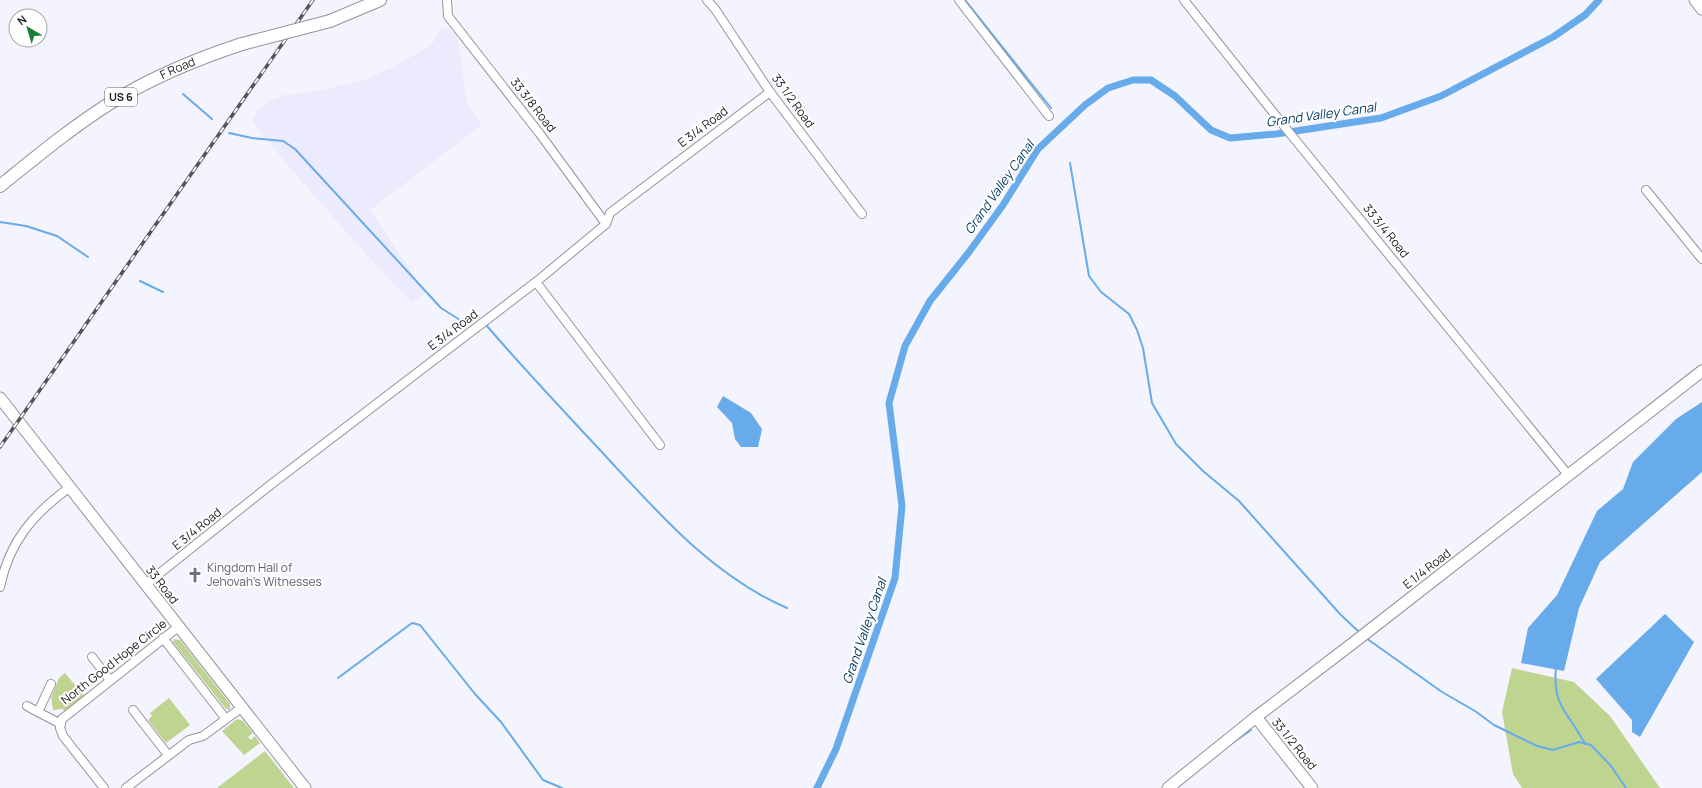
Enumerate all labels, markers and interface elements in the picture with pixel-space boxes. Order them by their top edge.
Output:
north arrow [8,8,48,48]
text: N [14,11,29,28]
street label: F Road [157,53,198,83]
street label: 33 1/2 Road [768,70,819,131]
street label: 33 3/8 Road [507,74,560,135]
road number: US 6 [105,88,137,106]
water label: Grand Valley Canal [1265,97,1379,131]
street label: E 3/4 Road [674,102,731,151]
water label: Grand Valley Canal [960,135,1039,238]
street label: 33 3/4 Road [1359,200,1413,261]
street label: E 3/4 Road [424,305,481,354]
street label: E 3/4 Road [169,504,225,554]
street label: E 1/4 Road [1399,545,1454,593]
place label: Kingdom Hall of Jehovah's Witnesses [207,559,322,590]
street label: 33 Road [142,562,183,607]
church icon: Kingdom Hall of Jehovah's Witnesses [186,566,204,584]
water label: Grand Valley Canal [837,574,891,686]
street label: North Good Hope Circle [57,615,170,708]
street label: 33 1/2 Road [1268,714,1321,773]

